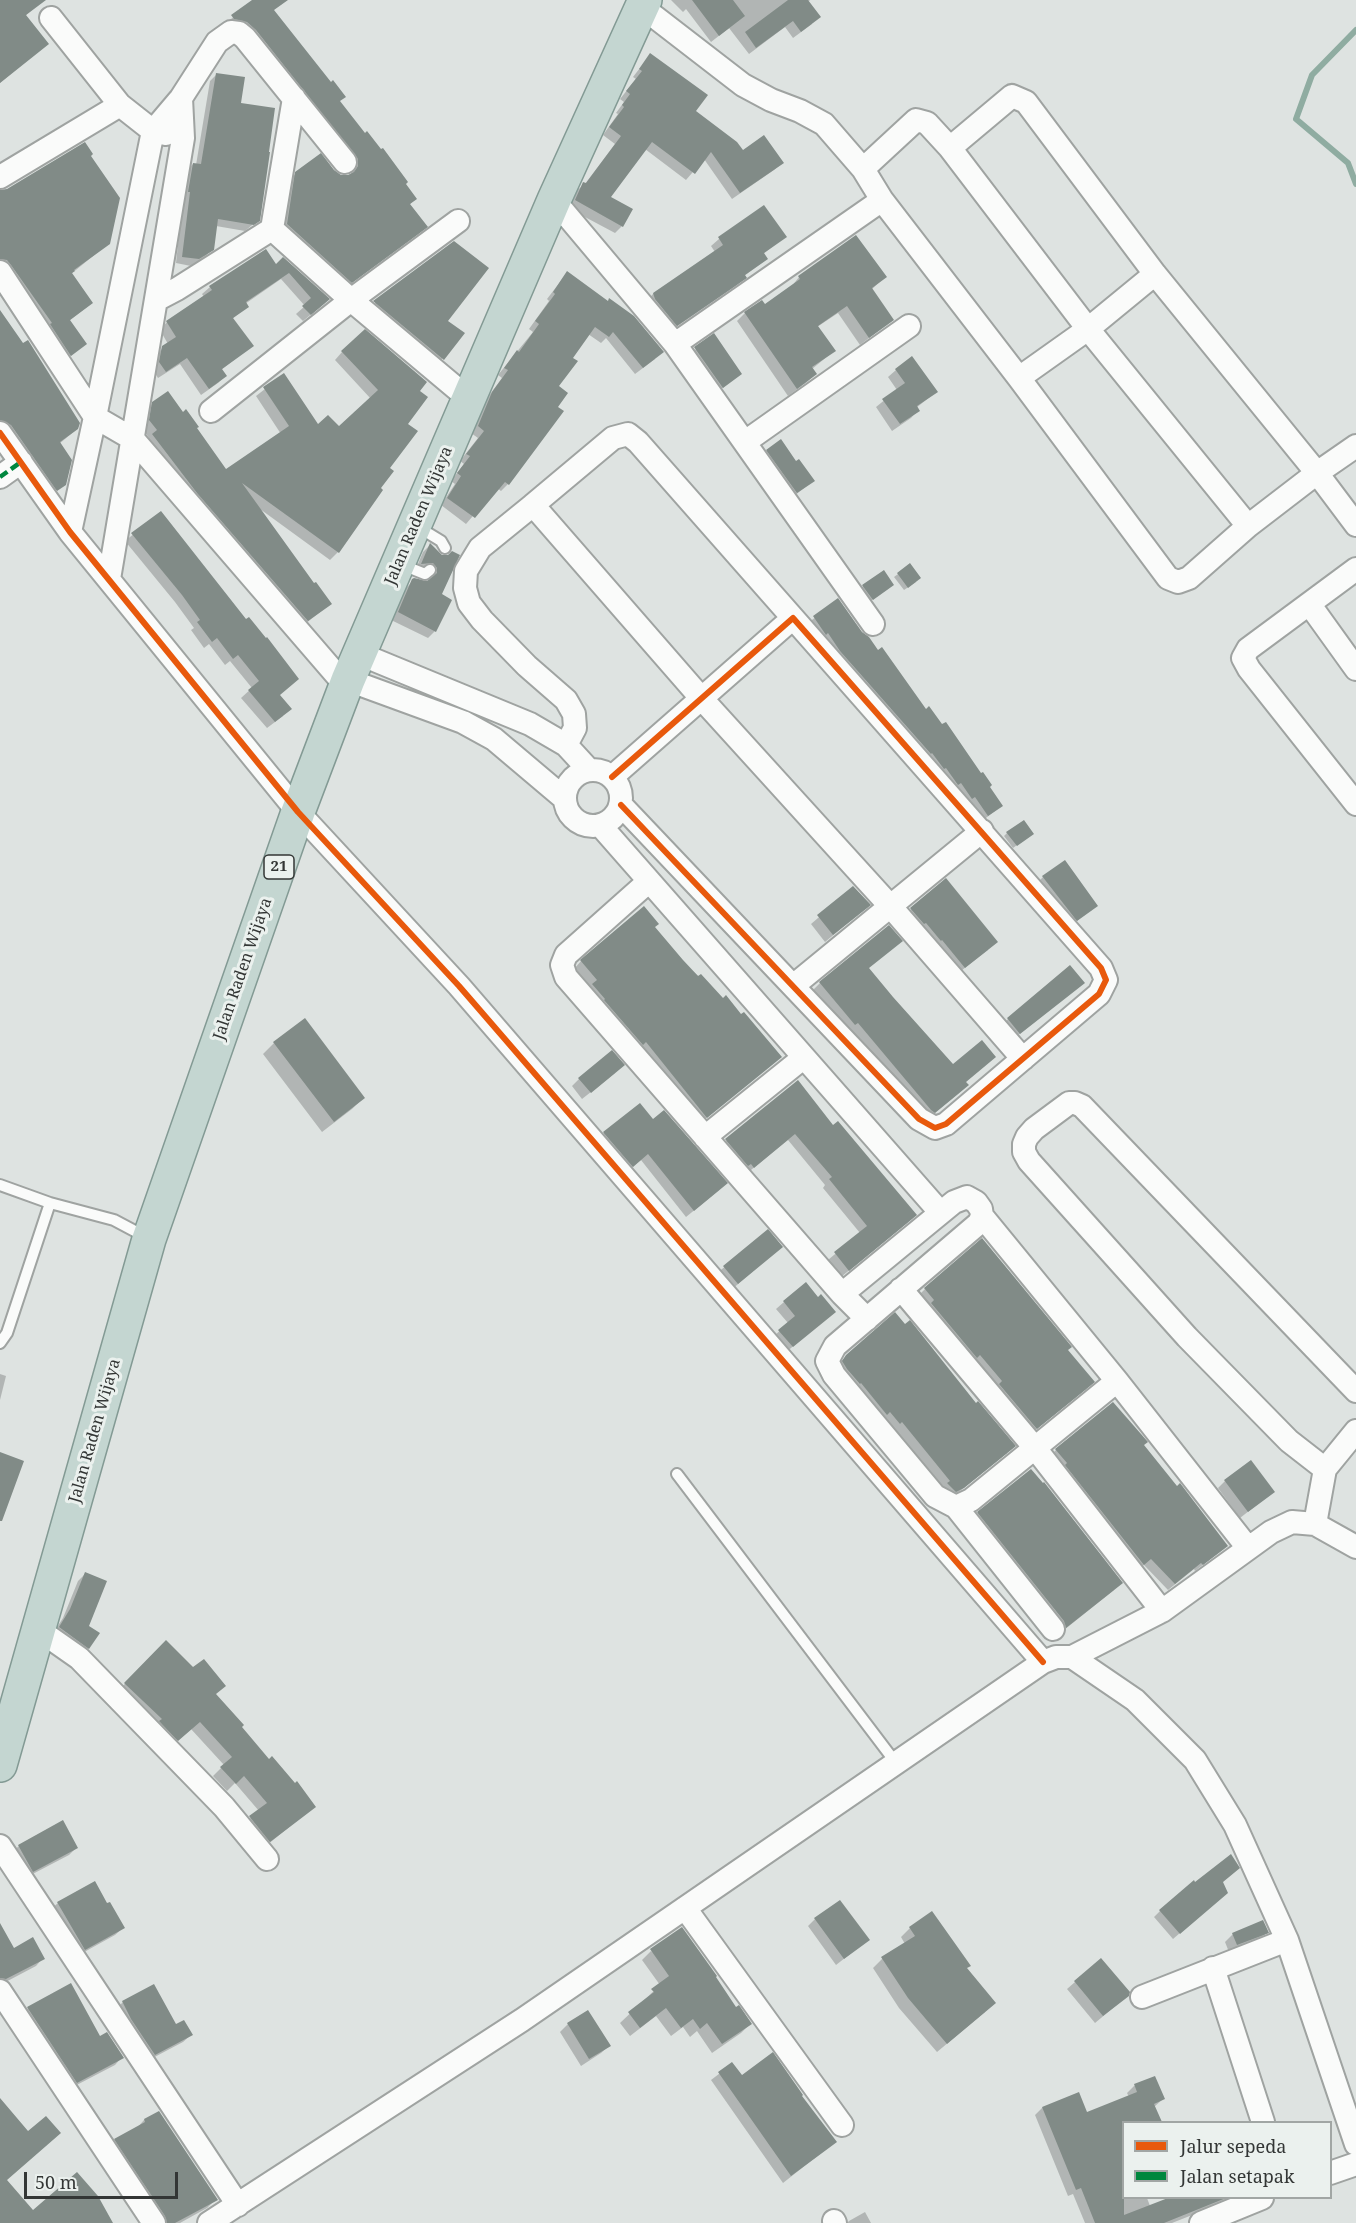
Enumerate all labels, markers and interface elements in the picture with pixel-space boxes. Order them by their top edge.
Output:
street label: Jalan Raden Wijaya [381,444,457,588]
road number: 21 [264,855,294,879]
street label: Jalan Raden Wijaya [210,895,276,1043]
street label: Jalan Raden Wijaya [65,1357,125,1505]
legend [1122,2121,1332,2199]
text: Jalur sepeda [1180,2134,1286,2158]
scale bar [27,2160,182,2198]
text: Jalan setapak [1180,2164,1295,2188]
text: 50 m [35,2170,77,2194]

